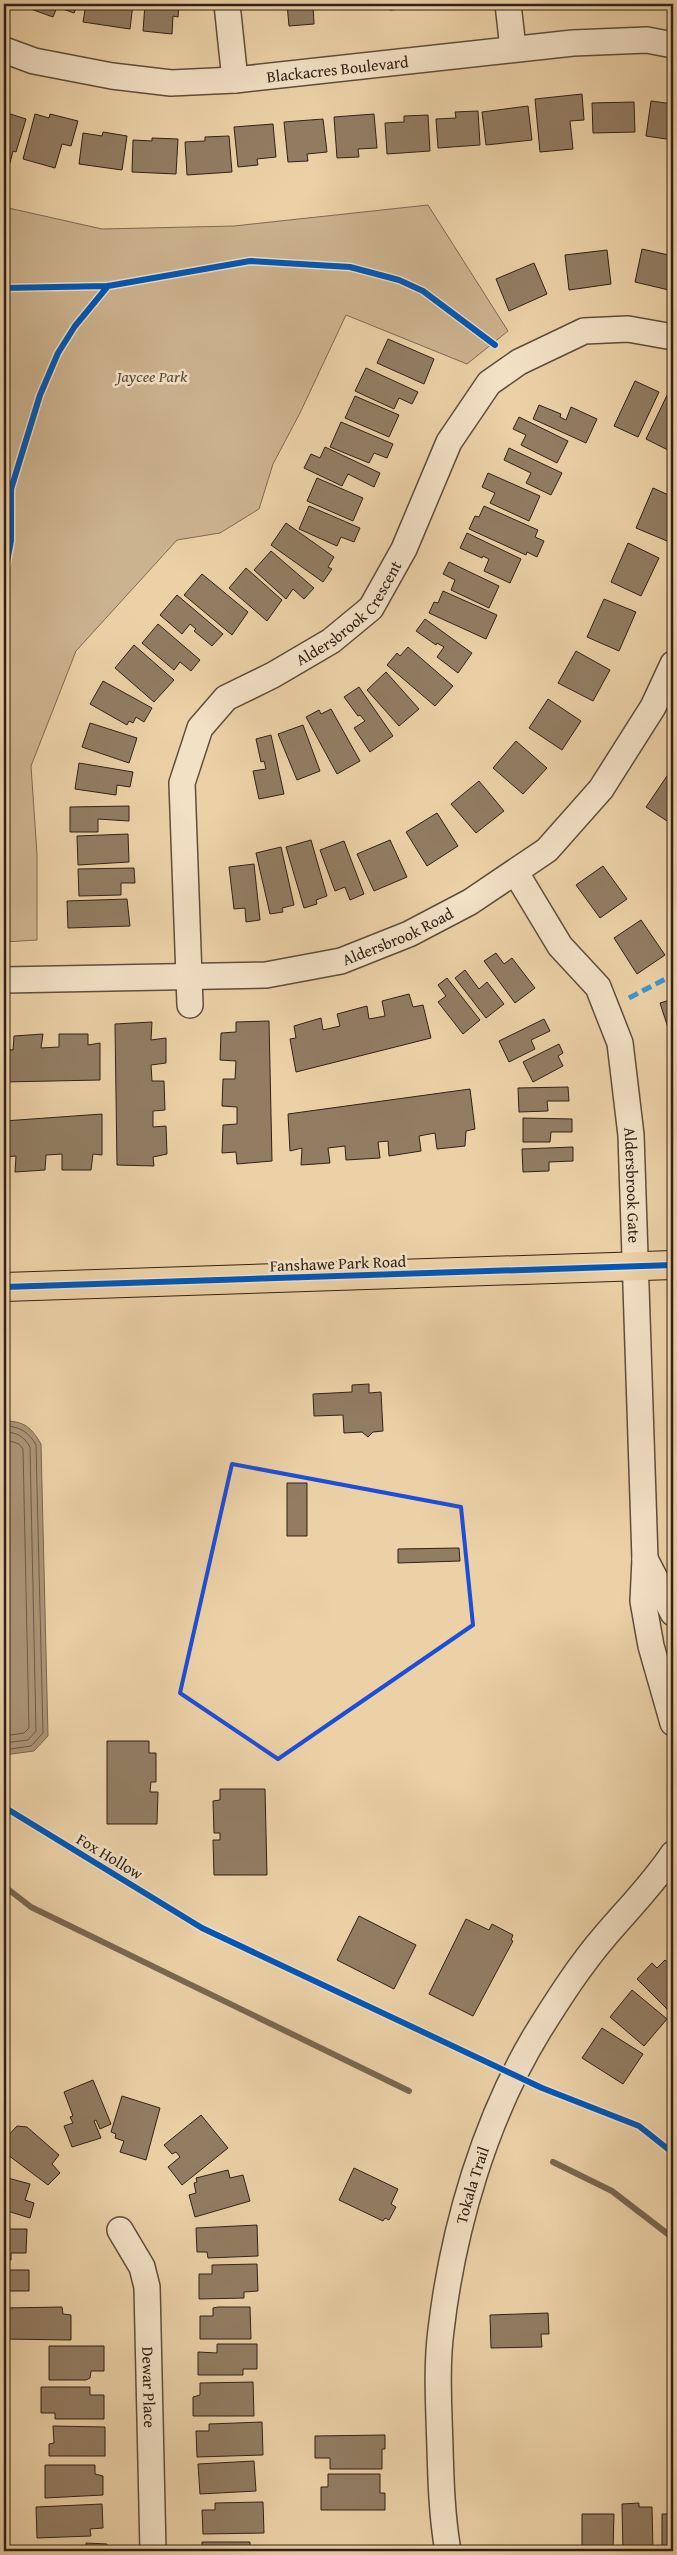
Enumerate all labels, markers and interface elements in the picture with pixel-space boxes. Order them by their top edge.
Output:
street label: Blackacres Boulevard [265,49,410,88]
park label: Jaycee Park [114,364,188,388]
street label: Aldersbrook Crescent [291,556,407,671]
street label: Aldersbrook Road [338,901,458,971]
street label: Aldersbrook Gate [618,1126,647,1243]
street label: Fanshawe Park Road [269,1249,407,1277]
street label: Fox Hollow [72,1827,148,1886]
street label: Tokala Trail [449,2142,495,2226]
street label: Dewar Place [136,2346,162,2428]

